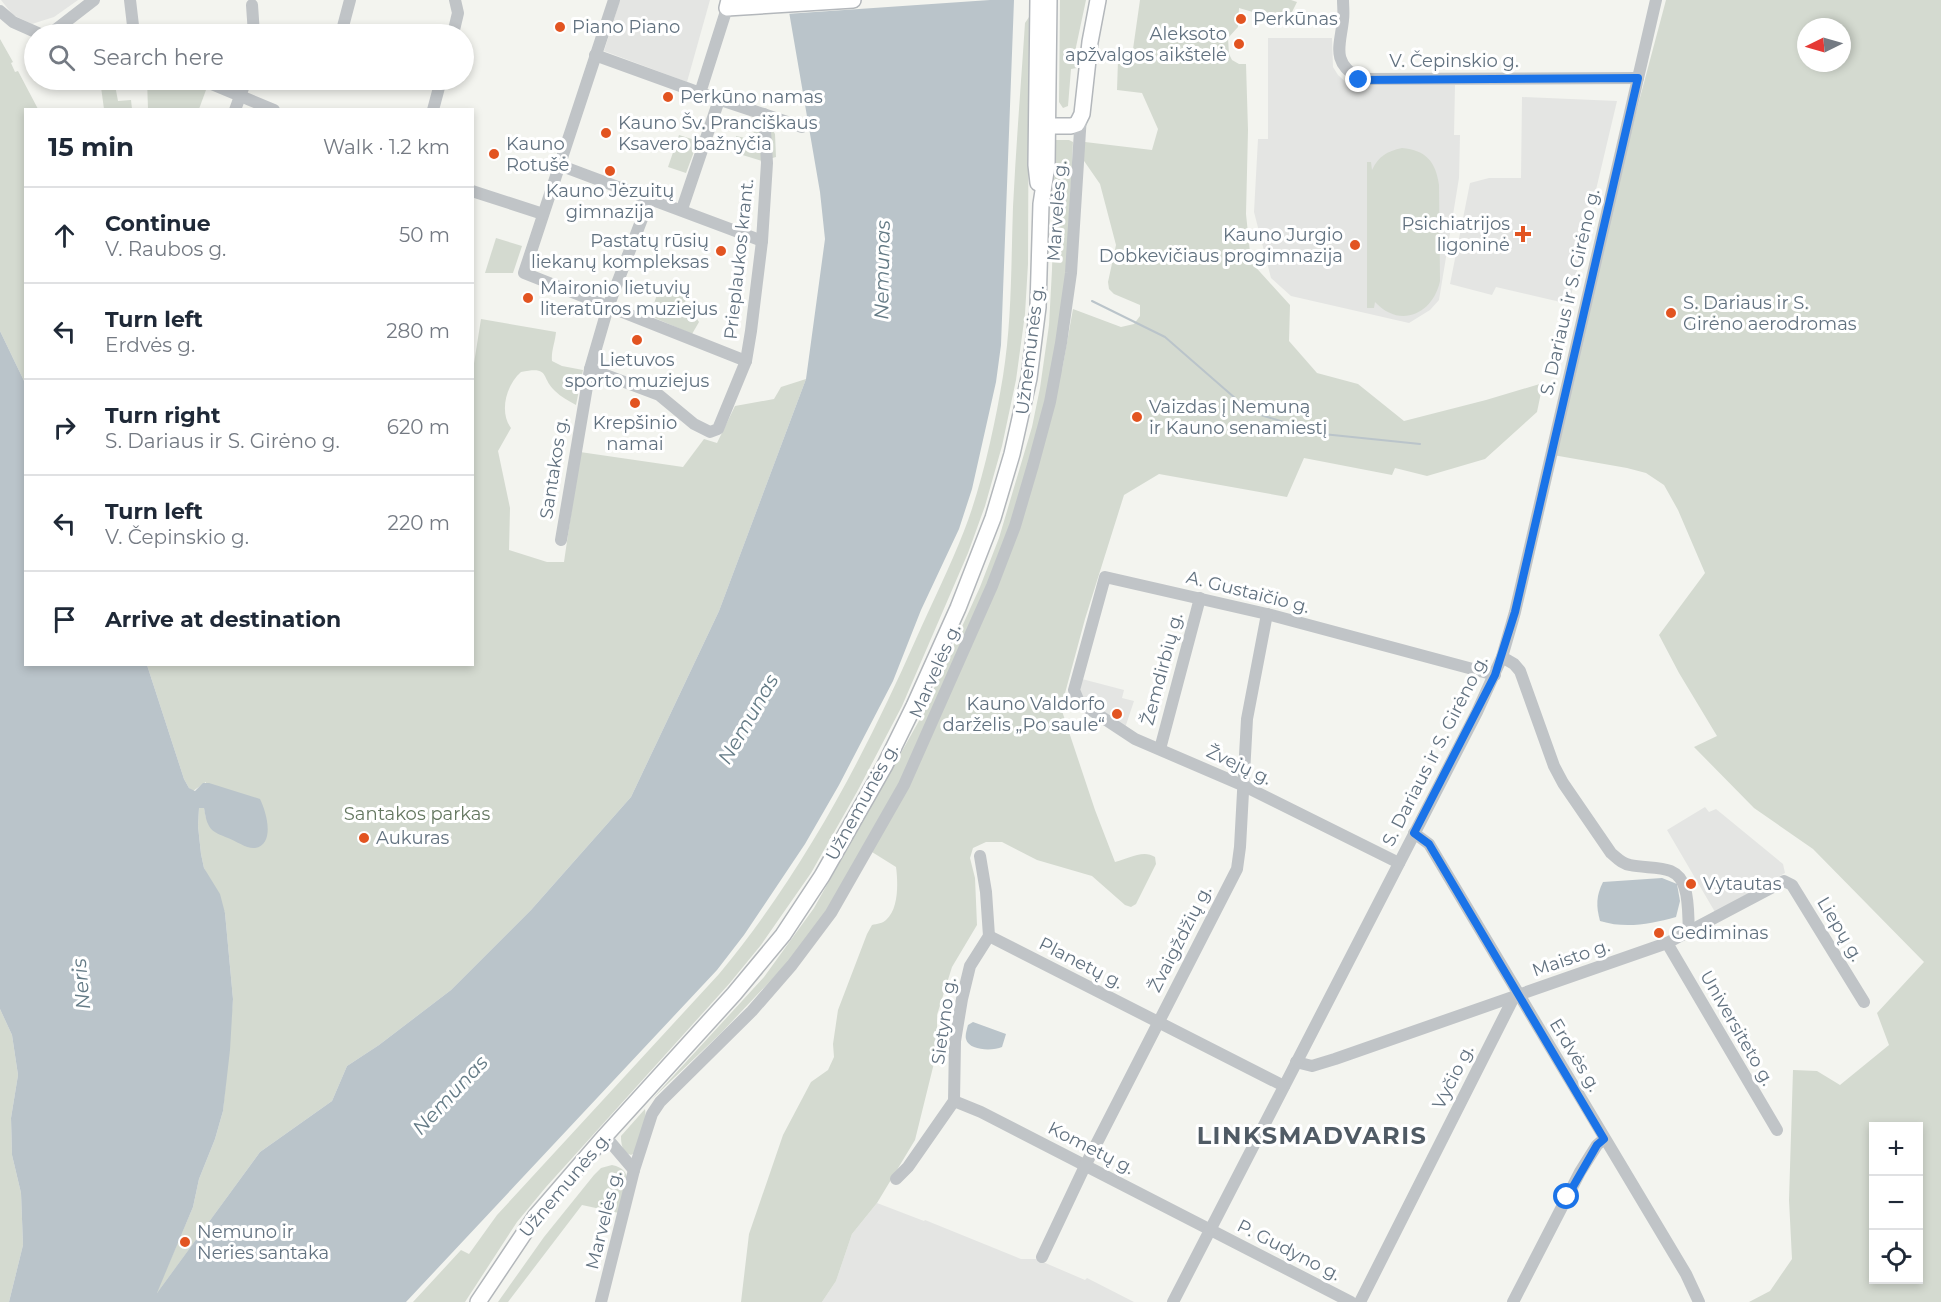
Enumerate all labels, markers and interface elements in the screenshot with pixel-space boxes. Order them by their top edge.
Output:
place label: Perkūnas [1253,8,1338,30]
marker: Perkūnas [1234,12,1248,26]
place label: Piano Piano [572,16,680,38]
north arrow [1797,18,1851,72]
marker: Piano Piano [553,20,567,34]
place label: Aleksoto apžvalgos aikštelė [1065,23,1227,66]
search box [24,24,474,90]
marker: Aleksoto apžvalgos aikštelė [1232,37,1246,51]
icon: search [45,41,78,74]
text: Search here [93,44,224,71]
street label: V. Čepinskio g. [1389,50,1519,72]
route end [1345,66,1371,92]
place label: Perkūno namas [680,86,823,108]
marker: Perkūno namas [661,90,675,104]
place label: Kauno Šv. Pranciškaus Ksavero bažnyčia [618,112,818,155]
marker: Kauno Šv. Pranciškaus Ksavero bažnyčia [599,126,613,140]
text: 15 min [48,131,134,163]
place label: Kauno Rotušė [506,133,569,176]
text: Walk · 1.2 km [323,135,450,159]
marker: Kauno Rotušė [487,147,501,161]
street label: Marvelės g. [1043,160,1071,262]
marker: Kauno Jėzuitų gimnazija [603,164,617,178]
street label: Prieplaukos krant. [720,178,758,340]
place label: Kauno Jėzuitų gimnazija [546,180,674,223]
street label: S. Dariaus ir S. Girėno g. [1536,187,1604,397]
text: Continue [105,210,211,237]
place label: Psichiatrijos ligoninė [1402,213,1510,256]
icon: ahead [48,219,81,252]
water label: Nemunas [869,220,895,320]
text: 50 m [399,223,450,247]
place label: Kauno Jurgio Dobkevičiaus progimnazija [1099,224,1343,267]
marker: Psichiatrijos ligoninė [1514,225,1532,243]
place label: Pastatų rūsių liekanų kompleksas [531,230,709,273]
text: V. Raubos g. [105,237,226,261]
marker: Kauno Jurgio Dobkevičiaus progimnazija [1348,238,1362,252]
marker: Pastatų rūsių liekanų kompleksas [714,244,728,258]
place label: Maironio lietuvių literatūros muziejus [540,277,718,320]
street label: Užnemunės g. [1011,284,1049,416]
marker: Maironio lietuvių literatūros muziejus [521,291,535,305]
place label: S. Dariaus ir S. Girėno aerodromas [1683,292,1857,335]
text: Turn left [105,306,203,333]
marker: S. Dariaus ir S. Girėno aerodromas [1664,306,1678,320]
icon: left [48,315,81,348]
text: 280 m [386,319,450,343]
text: Erdvės g. [105,333,195,357]
marker: Lietuvos sporto muziejus [630,333,644,347]
place label: Lietuvos sporto muziejus [565,349,709,392]
marker: Krepšinio namai [628,396,642,410]
place label: Vaizdas į Nemuną ir Kauno senamiestį [1149,396,1327,439]
text: Turn right [105,402,220,429]
marker: Vaizdas į Nemuną ir Kauno senamiestį [1130,410,1144,424]
icon: right [48,411,81,444]
place label: Krepšinio namai [593,412,677,455]
text: 620 m [387,415,450,439]
street label: Santakos g. [535,416,573,520]
text: S. Dariaus ir S. Girėno g. [105,429,340,453]
text: Turn left [105,498,203,525]
icon: left [48,507,81,540]
text: 220 m [388,511,450,535]
text: V. Čepinskio g. [105,525,249,549]
street label: A. Gustaičio g. [1184,566,1312,618]
icon: arrive [48,603,81,636]
text: Arrive at destination [105,606,341,633]
street label: Žemdirbių g. [1136,610,1188,728]
street label: Marvelės g. [904,620,966,722]
street label: S. Dariaus ir S. Girėno g. [1377,652,1493,850]
water label: Nemunas [713,670,783,768]
place label: Kauno Valdorfo darželis „Po saule“ [942,693,1105,736]
marker: Kauno Valdorfo darželis „Po saule“ [1110,707,1124,721]
street label: Užnemunės g. [821,740,903,864]
street label: Žvejų g. [1203,740,1275,790]
park label: Santakos parkas [344,803,490,825]
place label: Aukuras [376,827,450,849]
marker: Aukuras [357,831,371,845]
place label: Vytautas [1703,873,1782,895]
marker: Vytautas [1684,877,1698,891]
street label: Žvaigždžių g. [1144,882,1216,996]
street label: Liepų g. [1812,893,1868,965]
place label: Gediminas [1671,922,1769,944]
marker: Gediminas [1652,926,1666,940]
street label: Planetų g. [1035,932,1127,994]
street label: Maisto g. [1529,934,1613,982]
water label: Neris [67,957,95,1011]
street label: Universiteto g. [1695,967,1779,1089]
street label: Sietyno g. [927,976,961,1066]
street label: Erdvės g. [1545,1015,1605,1095]
street label: Vyčio g. [1428,1041,1478,1113]
water label: Nemunas [407,1050,493,1140]
street label: Kometų g. [1044,1117,1138,1179]
district label: LINKSMADVARIS [1197,1121,1427,1150]
map controls [1869,1122,1923,1284]
button: + [1869,1122,1923,1176]
street label: Užnemunės g. [515,1128,615,1242]
street label: Marvelės g. [581,1168,627,1272]
button: − [1869,1176,1923,1230]
route start [1553,1183,1579,1209]
street label: P. Gudyno g. [1234,1215,1344,1285]
place label: Nemuno ir Neries santaka [197,1221,329,1264]
button: locate [1869,1230,1923,1284]
marker: Nemuno ir Neries santaka [178,1235,192,1249]

